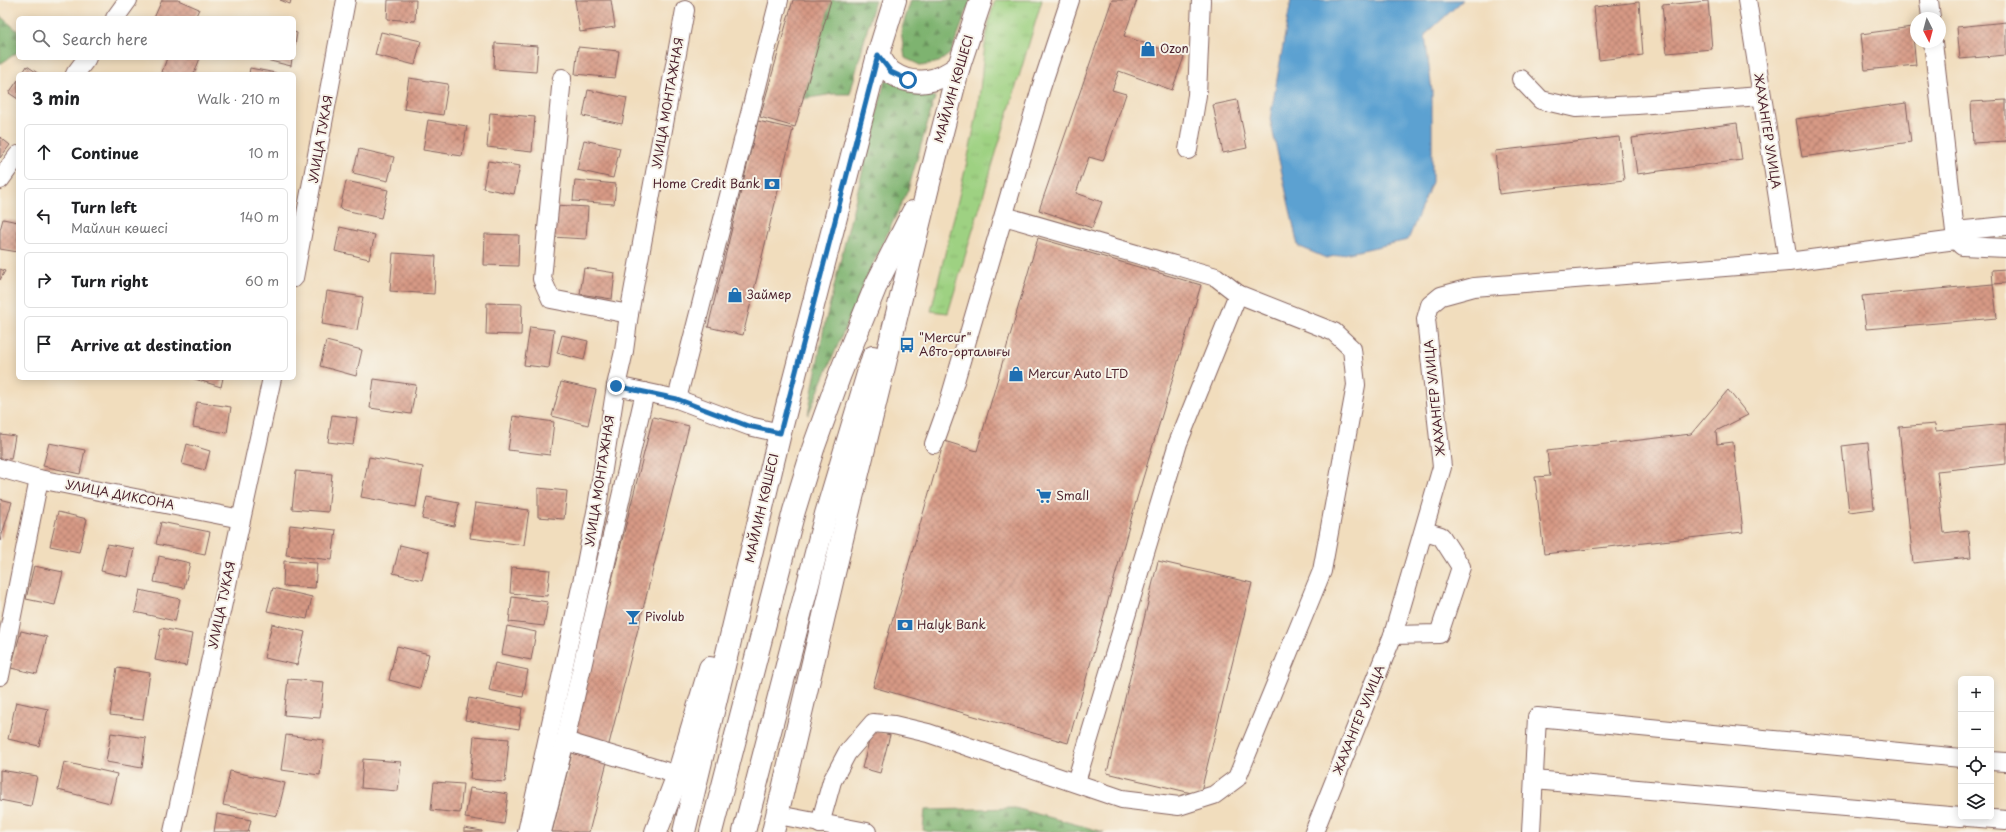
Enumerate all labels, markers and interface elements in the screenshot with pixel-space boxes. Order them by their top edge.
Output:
north arrow [1910,12,1946,48]
search box [16,16,296,60]
icon: search [30,27,52,49]
text: Search here [62,27,148,50]
street label: МАЙЛИН КӨШЕСІ [929,33,977,145]
street label: УЛИЦА МОНТАЖНАЯ [647,36,687,170]
place label: Ozon [1160,39,1189,57]
shop icon: Ozon [1139,40,1157,58]
route start [899,71,917,89]
street label: ЖАХАНГЕР УЛИЦА [1750,72,1786,190]
text: 3 min [32,85,80,111]
text: Walk · 210 m [197,89,280,108]
street label: УЛИЦА ТУКАЯ [303,94,337,184]
icon: ahead [33,141,55,163]
text: Continue [71,141,139,164]
text: 10 m [249,143,279,162]
place label: Home Credit Bank [653,174,760,192]
bank icon: Home Credit Bank [763,175,781,193]
text: Turn left [71,195,137,218]
icon: left [33,205,55,227]
text: 140 m [240,207,279,226]
text: Майлин көшесі [71,218,168,237]
icon: right [33,269,55,291]
text: Turn right [71,269,148,292]
text: 60 m [245,271,279,290]
place label: Займер [747,285,791,303]
shop icon: Займер [726,286,744,304]
place label: "Mercur" Авто-орталығы [919,328,1010,360]
icon: arrive [33,333,55,355]
text: Arrive at destination [71,333,232,356]
bus stop icon: "Mercur" Авто-орталығы [898,336,916,354]
street label: ЖАХАНГЕР УЛИЦА [1419,339,1449,457]
place label: Mercur Auto LTD [1028,364,1128,382]
shop icon: Mercur Auto LTD [1007,365,1025,383]
route end [607,377,625,395]
street label: УЛИЦА МОНТАЖНАЯ [580,414,618,548]
street label: МАЙЛИН КӨШЕСІ [740,452,782,564]
street label: УЛИЦА ДИКСОНА [64,475,176,513]
place label: Small [1056,486,1089,504]
supermarket icon: Small [1035,487,1053,505]
street label: УЛИЦА ТУКАЯ [203,559,239,650]
place label: Pivolub [645,607,684,625]
bar icon: Pivolub [624,608,642,626]
place label: Halyk Bank [917,615,986,633]
bank icon: Halyk Bank [896,616,914,634]
street label: ЖАХАНГЕР УЛИЦА [1328,662,1388,777]
map controls [1958,676,1994,820]
button: + [1958,676,1994,712]
button: − [1958,712,1994,748]
button: locate [1958,748,1994,784]
button: layers [1958,784,1994,820]

